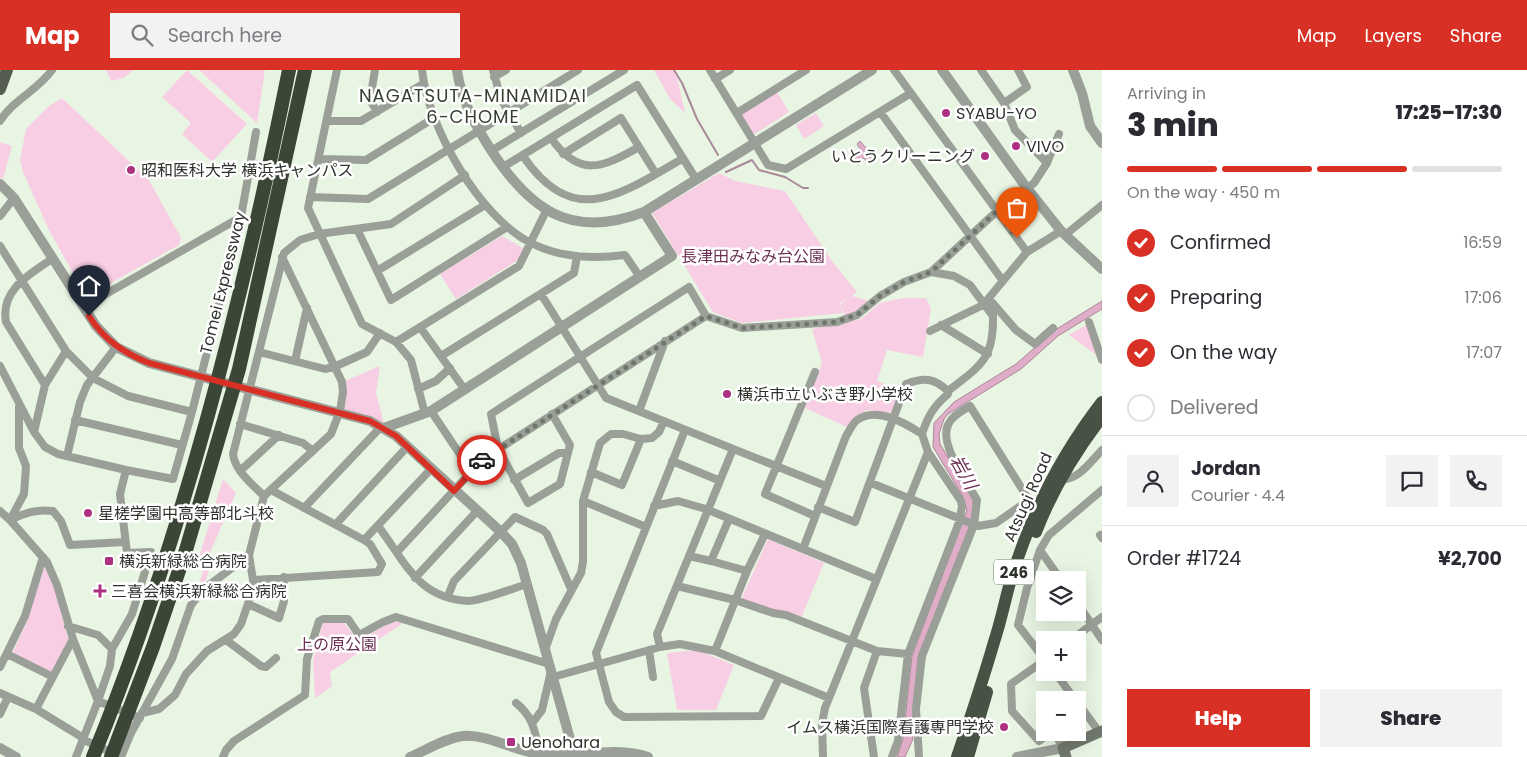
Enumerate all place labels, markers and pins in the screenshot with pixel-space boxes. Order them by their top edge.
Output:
place label: SYABU-YO [956,102,1037,125]
marker: SYABU-YO [940,107,952,119]
place label: VIVO [1026,135,1064,158]
marker: VIVO [1010,140,1022,152]
place label: いとうクリーニング [831,145,975,168]
marker: いとうクリーニング [979,150,991,162]
place label: 昭和医科大学 横浜キャンパス [141,159,353,182]
marker: 昭和医科大学 横浜キャンパス [125,164,137,176]
pin [996,187,1038,238]
pin [68,265,110,316]
place label: 横浜市立いぶき野小学校 [737,383,913,406]
marker: 横浜市立いぶき野小学校 [721,388,733,400]
place label: 星槎学園中高等部北斗校 [98,502,274,525]
marker: 星槎学園中高等部北斗校 [82,507,94,519]
place label: 横浜新緑総合病院 [119,550,247,573]
marker: 横浜新緑総合病院 [103,555,115,567]
place label: 三喜会横浜新緑総合病院 [111,580,287,603]
marker: 三喜会横浜新緑総合病院 [93,584,107,598]
place label: イムス横浜国際看護専門学校 [786,716,994,739]
marker: イムス横浜国際看護専門学校 [998,721,1010,733]
place label: Uenohara [521,731,600,754]
marker: Uenohara [505,736,517,748]

